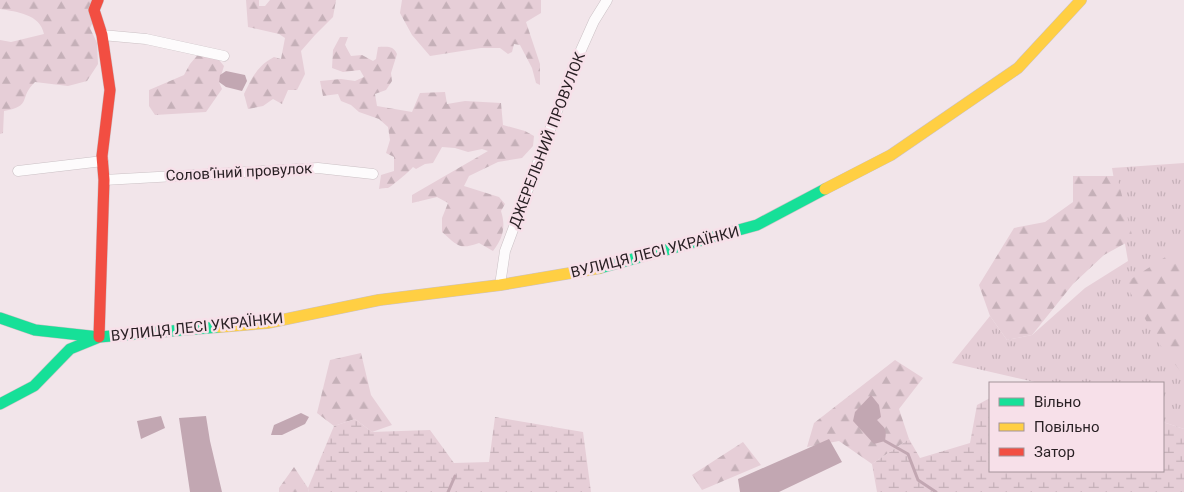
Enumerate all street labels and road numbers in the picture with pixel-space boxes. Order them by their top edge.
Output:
street label: ДЖЕРЕЛЬНИЙ ПРОВУЛОК [505,49,589,230]
street label: Соловʼїний провулок [165,159,313,185]
street label: ВУЛИЦЯ ЛЕСІ УКРАЇНКИ [569,222,741,282]
street label: ВУЛИЦЯ ЛЕСІ УКРАЇНКИ [110,309,284,345]

